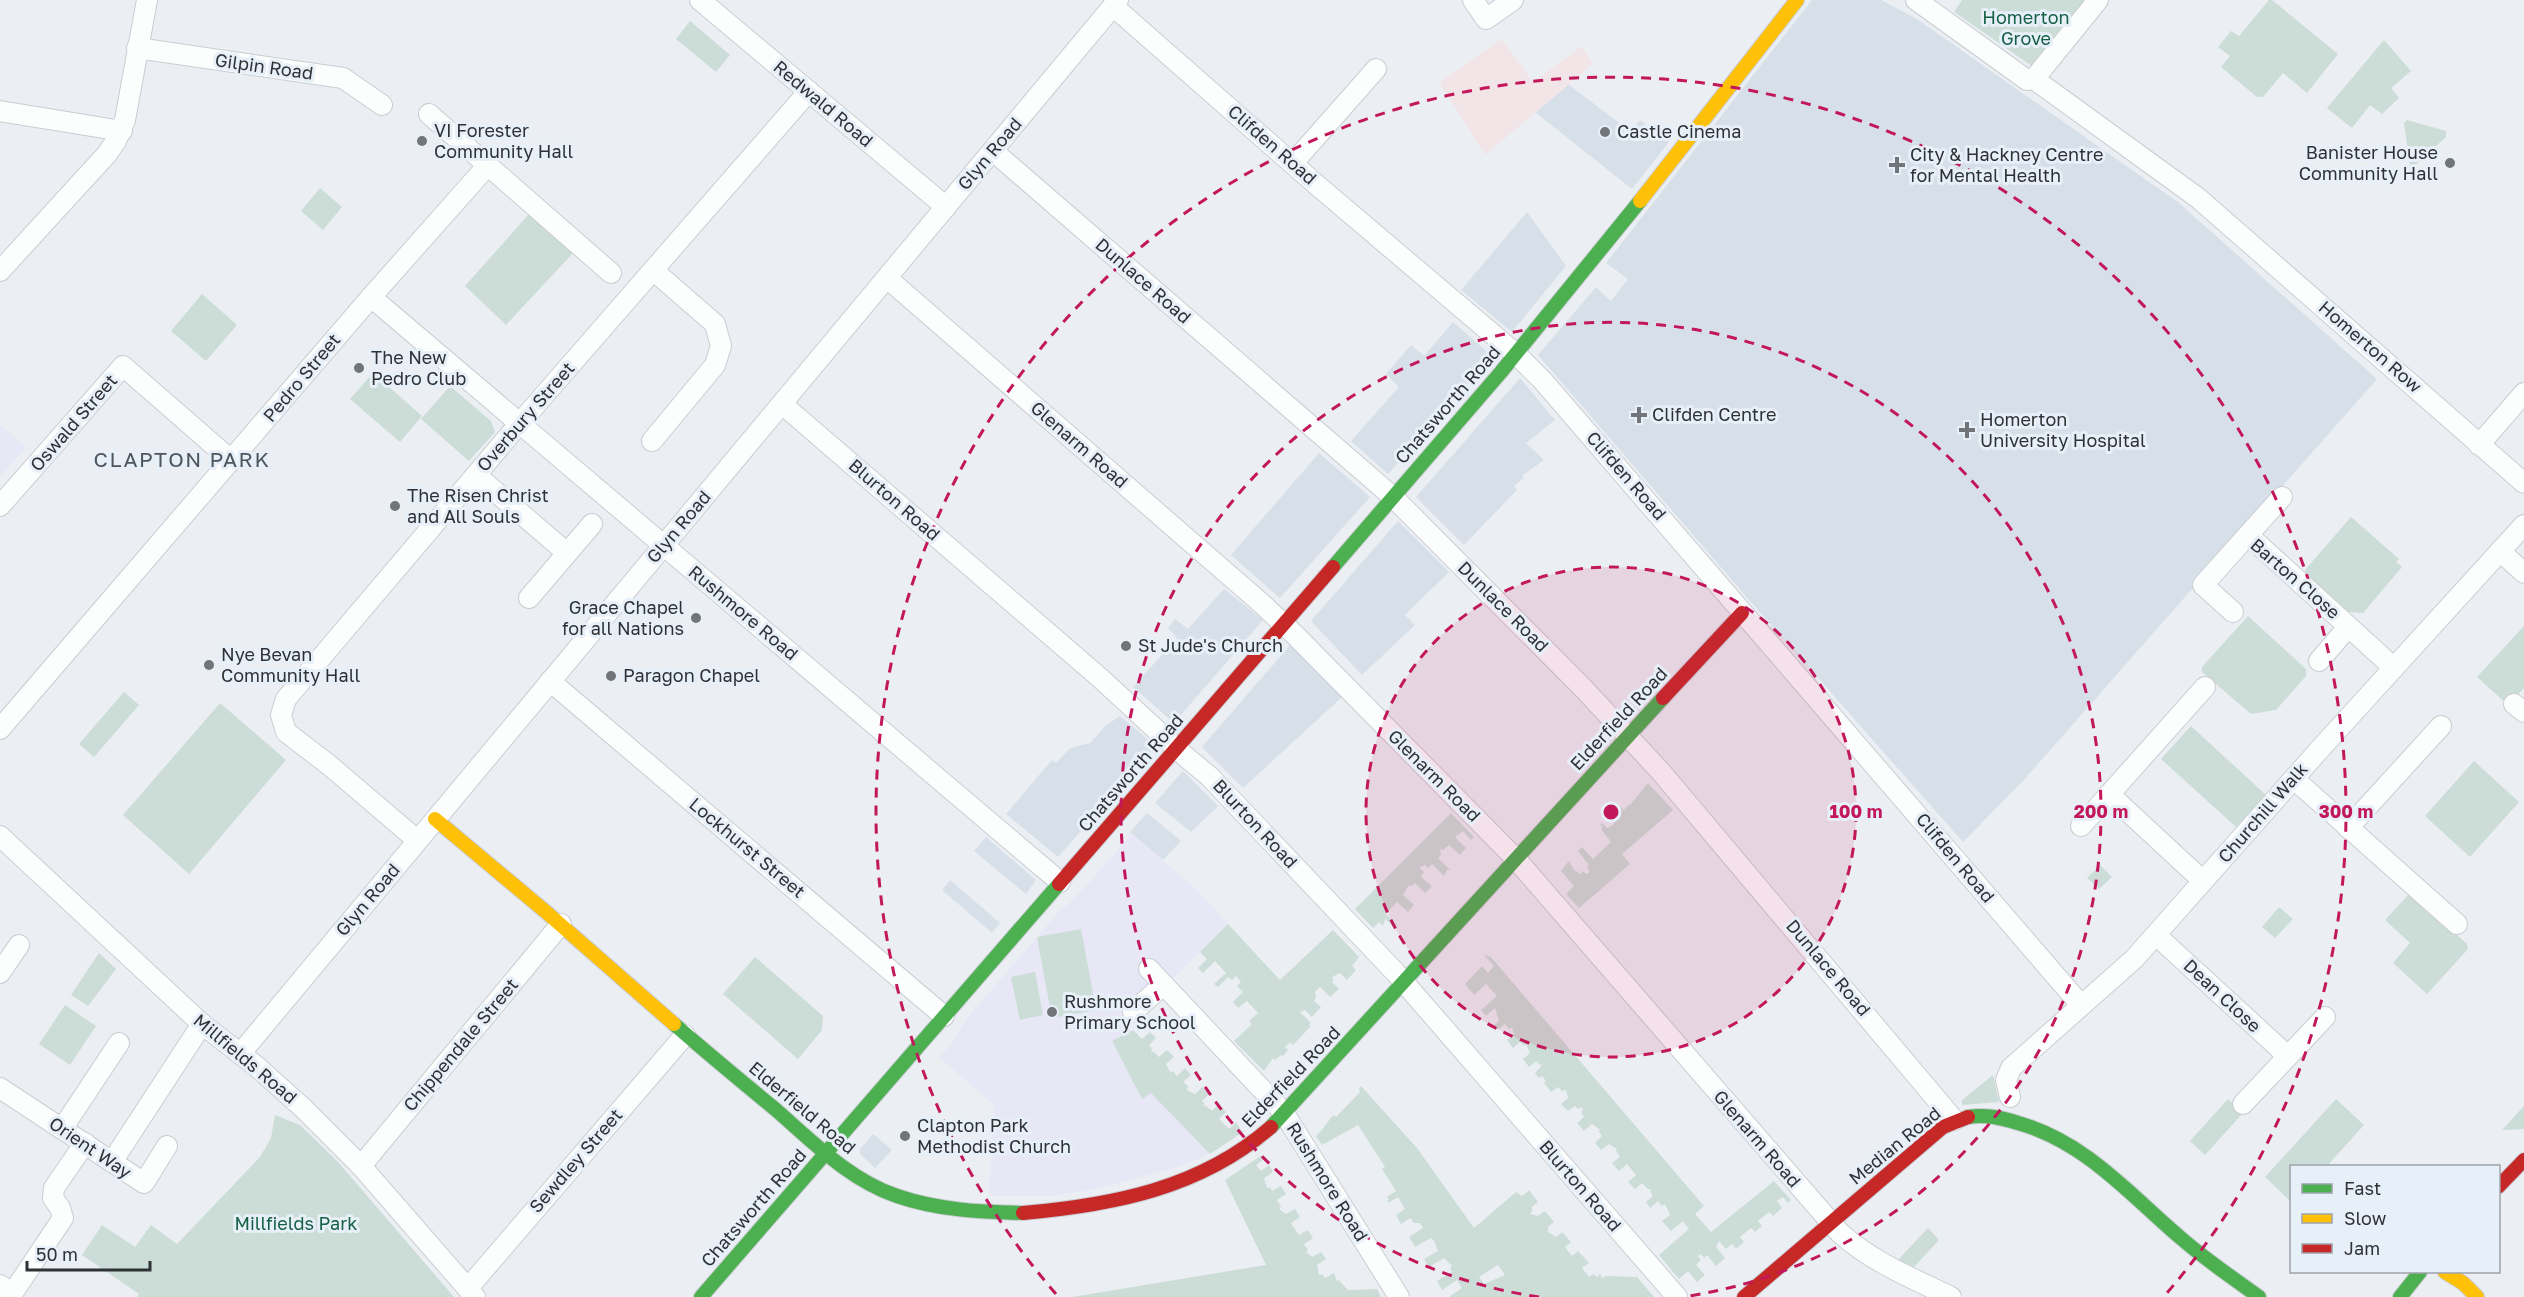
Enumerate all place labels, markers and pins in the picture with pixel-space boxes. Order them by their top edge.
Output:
place label: VI Forester Community Hall [434,119,573,162]
place label: Castle Cinema [1617,120,1741,142]
marker: Castle Cinema [1598,125,1612,139]
marker: VI Forester Community Hall [415,134,429,148]
place label: Banister House Community Hall [2299,141,2438,184]
place label: City & Hackney Centre for Mental Health [1910,143,2103,186]
marker: City & Hackney Centre for Mental Health [1888,156,1906,174]
marker: Banister House Community Hall [2443,156,2457,170]
place label: The New Pedro Club [371,346,466,389]
marker: The New Pedro Club [352,361,366,375]
place label: Clifden Centre [1652,403,1776,425]
marker: Clifden Centre [1630,406,1648,424]
place label: Homerton University Hospital [1980,408,2146,451]
marker: Homerton University Hospital [1958,421,1976,439]
place label: The Risen Christ and All Souls [407,484,549,527]
marker: The Risen Christ and All Souls [388,499,402,513]
place label: Grace Chapel for all Nations [562,596,684,639]
marker: Grace Chapel for all Nations [689,611,703,625]
place label: St Jude's Church [1138,634,1283,656]
marker: St Jude's Church [1119,639,1133,653]
place label: Nye Bevan Community Hall [221,643,360,686]
marker: Nye Bevan Community Hall [202,658,216,672]
place label: Paragon Chapel [623,664,760,686]
marker: Paragon Chapel [604,669,618,683]
centre of rings [1601,802,1621,822]
place label: Rushmore Primary School [1064,990,1196,1033]
marker: Rushmore Primary School [1045,1005,1059,1019]
place label: Clapton Park Methodist Church [917,1114,1071,1157]
marker: Clapton Park Methodist Church [898,1129,912,1143]

